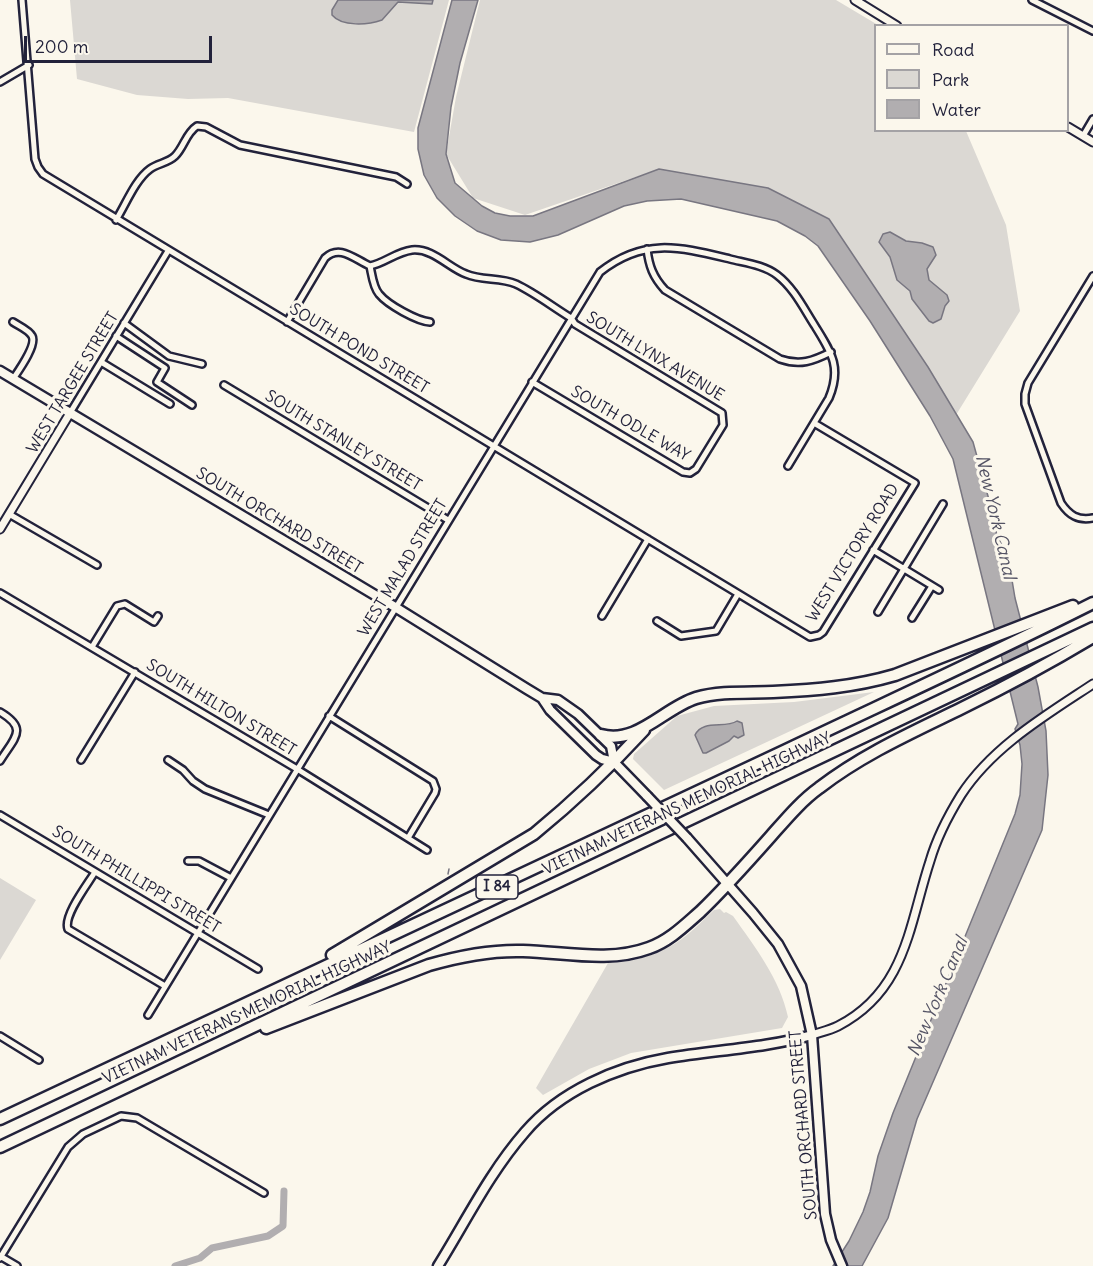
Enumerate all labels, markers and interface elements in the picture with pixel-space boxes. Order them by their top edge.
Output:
scale bar [27,24,214,62]
legend [874,24,1069,132]
text: 200 m [35,35,89,58]
text: Road [932,38,974,61]
text: Park [932,68,969,91]
text: Water [932,98,981,121]
street label: SOUTH POND STREET [286,300,432,398]
street label: SOUTH LYNX AVENUE [583,308,727,406]
street label: WEST TARGEE STREET [23,309,123,457]
street label: SOUTH ODLE WAY [567,382,693,466]
street label: SOUTH STANLEY STREET [261,387,425,495]
water label: New York Canal [970,453,1020,581]
street label: SOUTH ORCHARD STREET [192,464,366,578]
street label: WEST VICTORY ROAD [803,480,903,626]
street label: WEST MALAD STREET [354,496,452,640]
street label: SOUTH HILTON STREET [143,656,299,760]
street label: VIETNAM VETERANS MEMORIAL HIGHWAY [540,729,834,879]
street label: SOUTH PHILLIPPI STREET [48,822,224,938]
road number: I 84 [476,875,518,899]
water label: New York Canal [903,934,973,1060]
street label: VIETNAM VETERANS MEMORIAL HIGHWAY [100,938,394,1088]
street label: SOUTH ORCHARD STREET [786,1029,822,1221]

